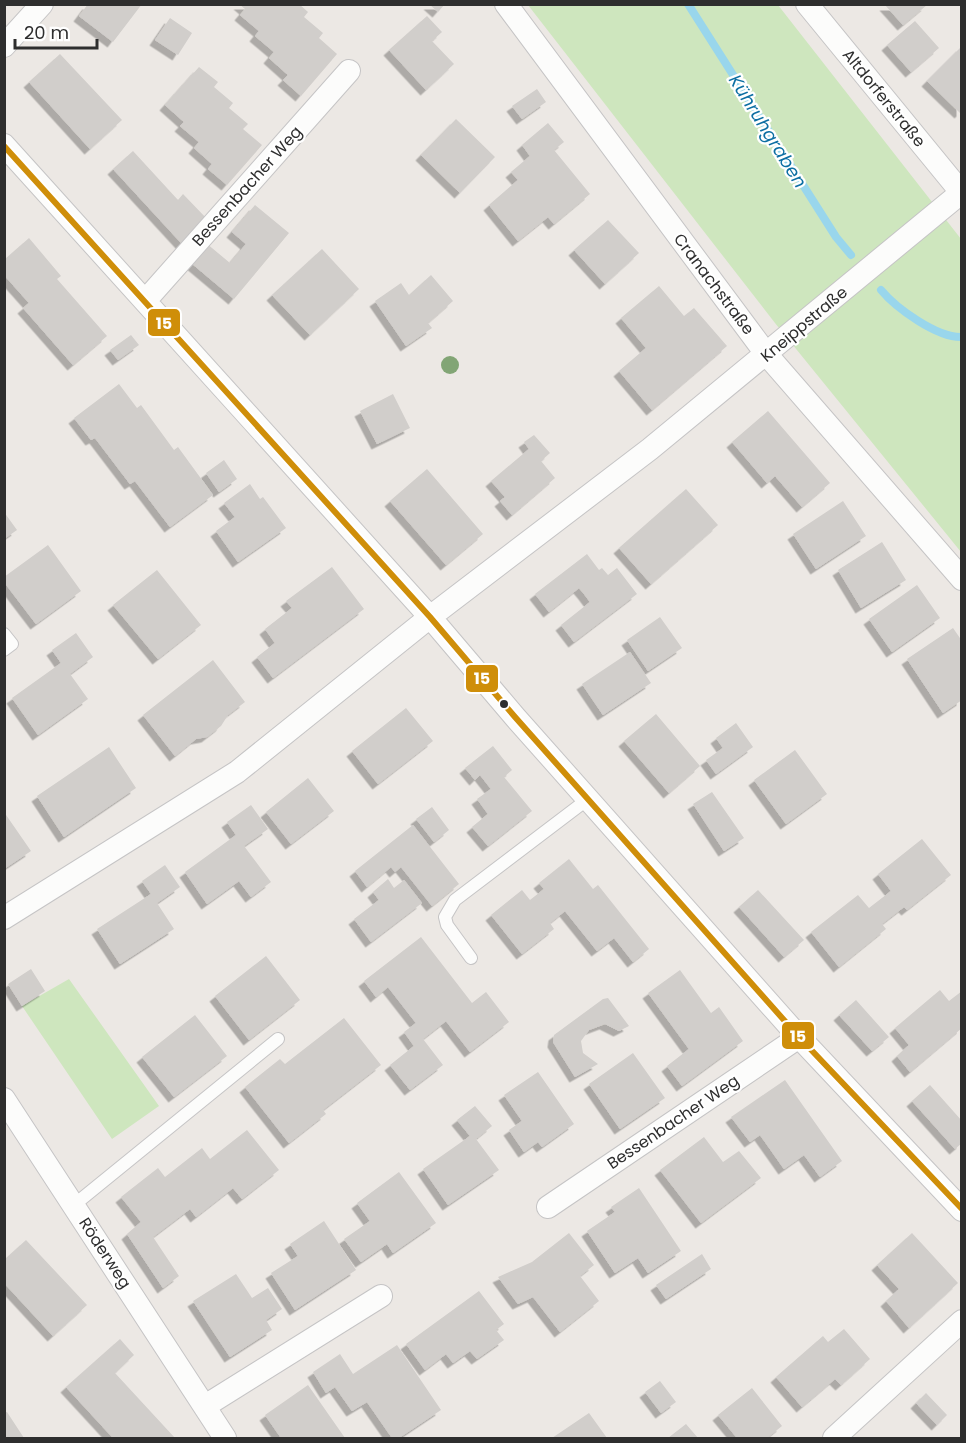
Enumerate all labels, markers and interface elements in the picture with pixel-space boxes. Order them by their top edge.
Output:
scale bar [15,12,98,50]
text: 20 m [24,20,69,45]
street label: Altdorferstraße [837,44,931,152]
water label: Kühruhgraben [723,69,813,193]
street label: Bessenbacher Weg [187,121,307,251]
street label: Cranachstraße [668,228,760,340]
street label: Kneippstraße [756,281,852,367]
line badge: 15 [147,308,181,337]
text: 15 [156,312,172,335]
line badge: 15 [465,664,499,693]
text: 15 [474,667,490,690]
unlabelled marker [498,698,510,710]
line badge: 15 [781,1021,815,1050]
text: 15 [790,1025,806,1048]
street label: Bessenbacher Weg [602,1069,744,1175]
street label: Röderweg [73,1213,137,1293]

